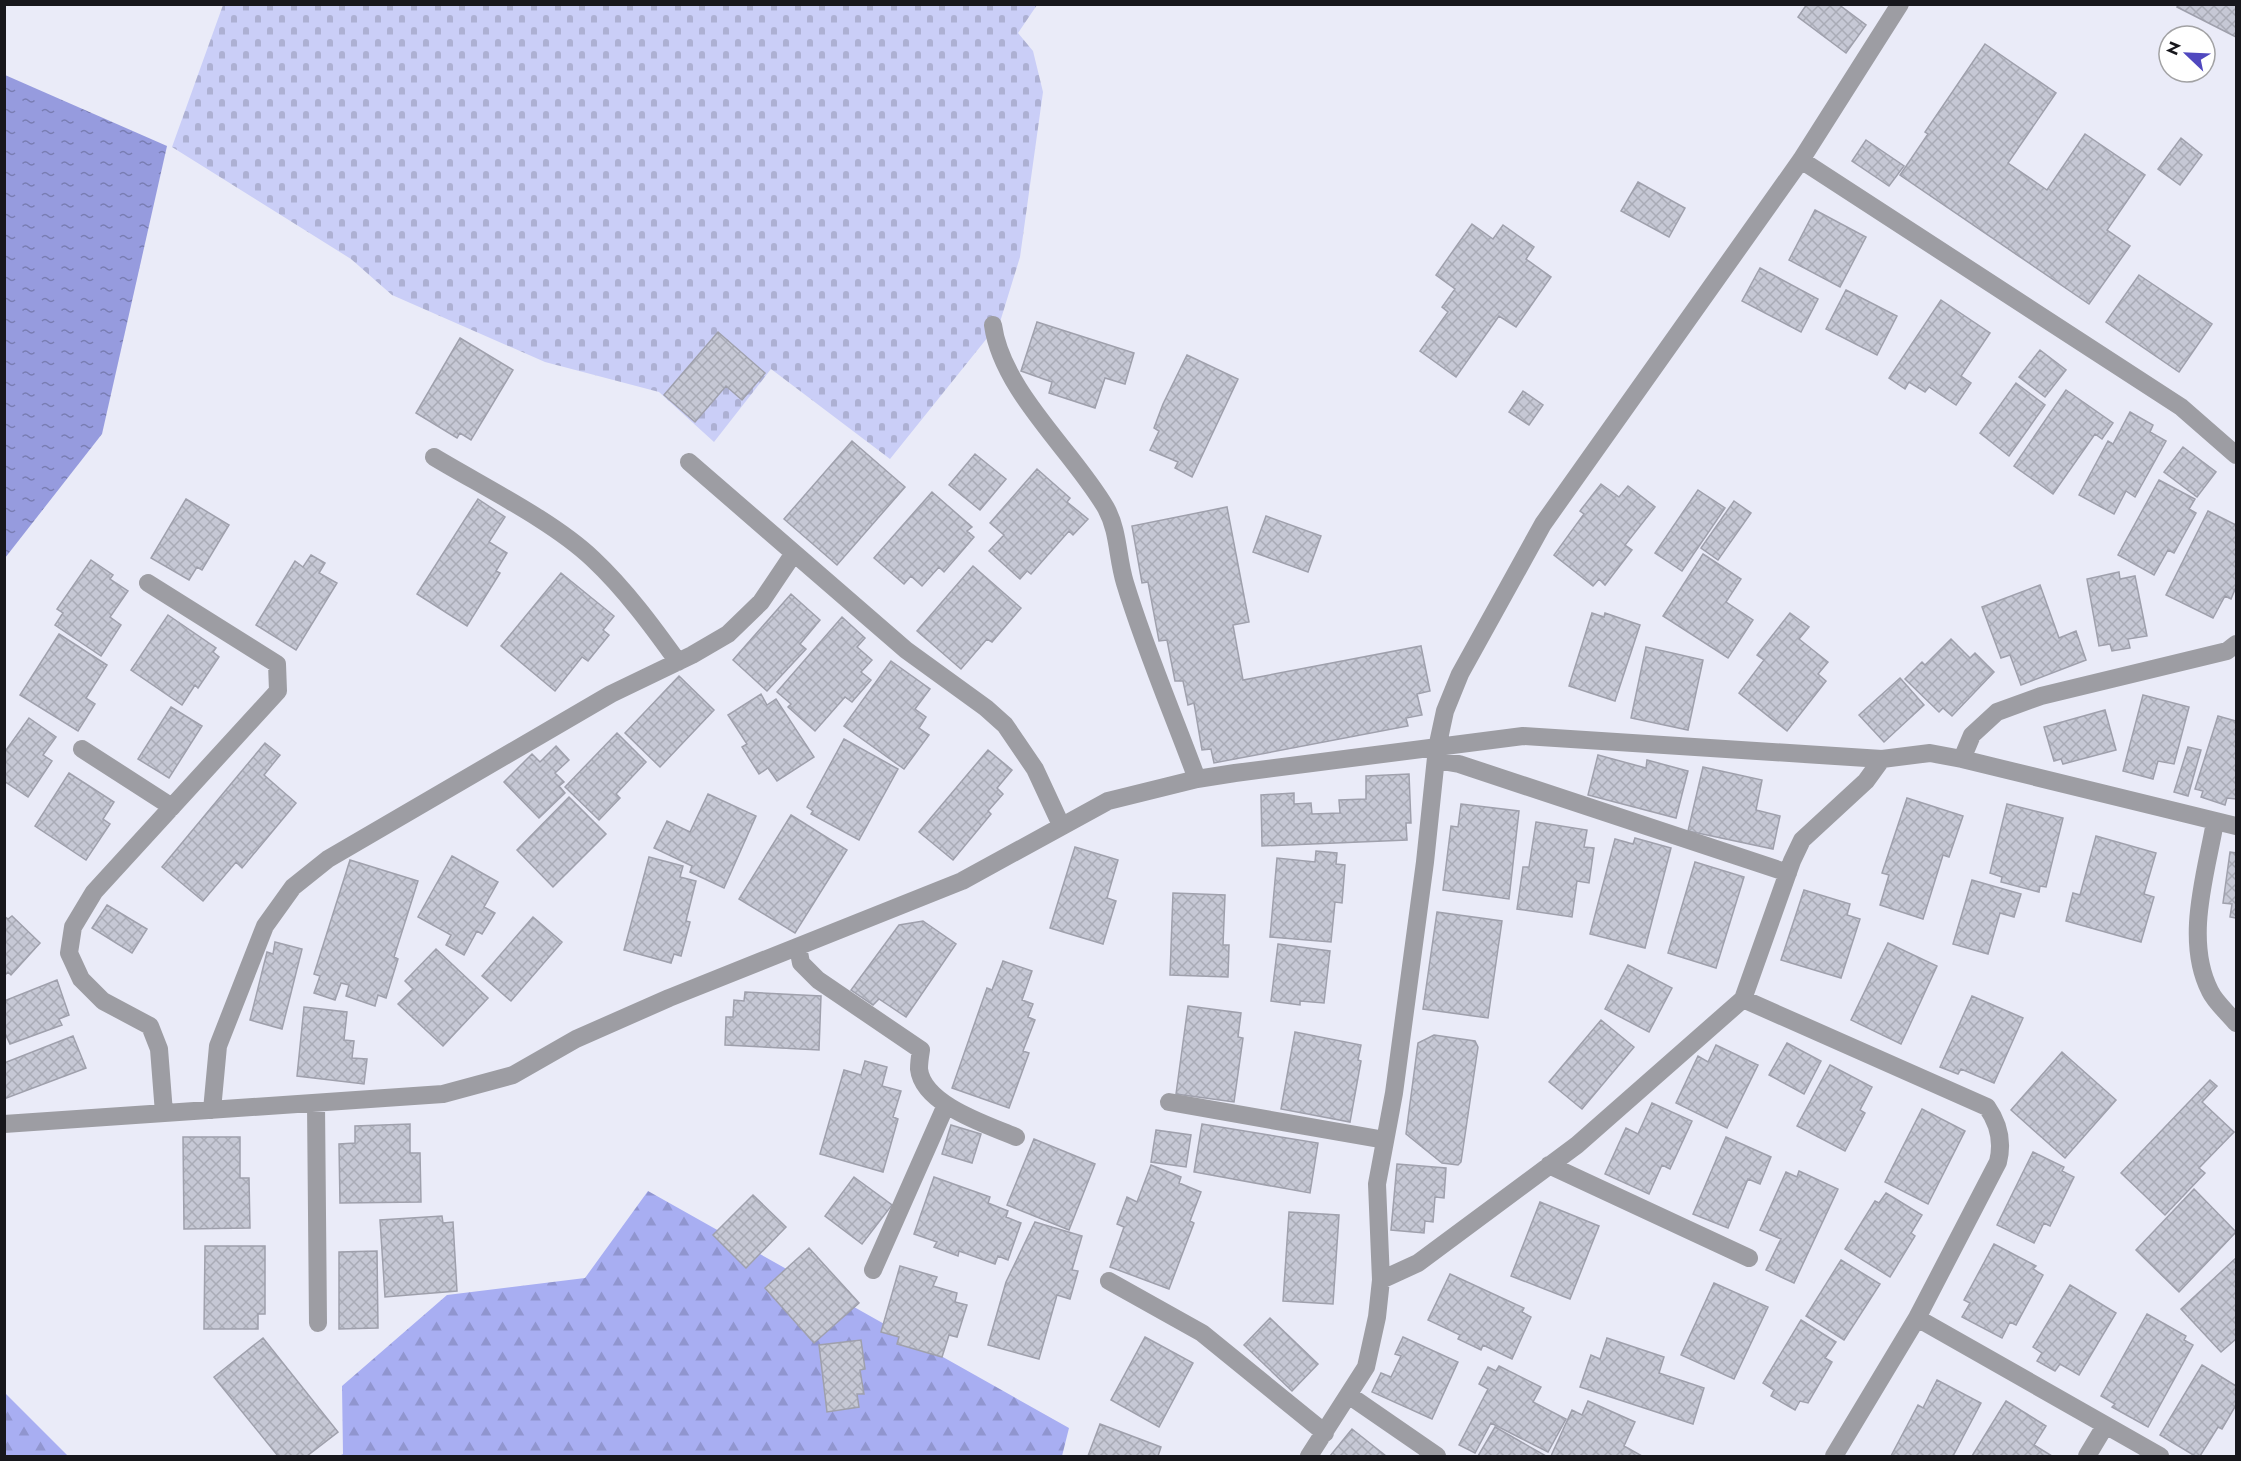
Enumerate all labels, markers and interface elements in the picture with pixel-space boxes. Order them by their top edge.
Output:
north arrow [2157,24,2217,84]
text: N [2161,38,2187,59]

